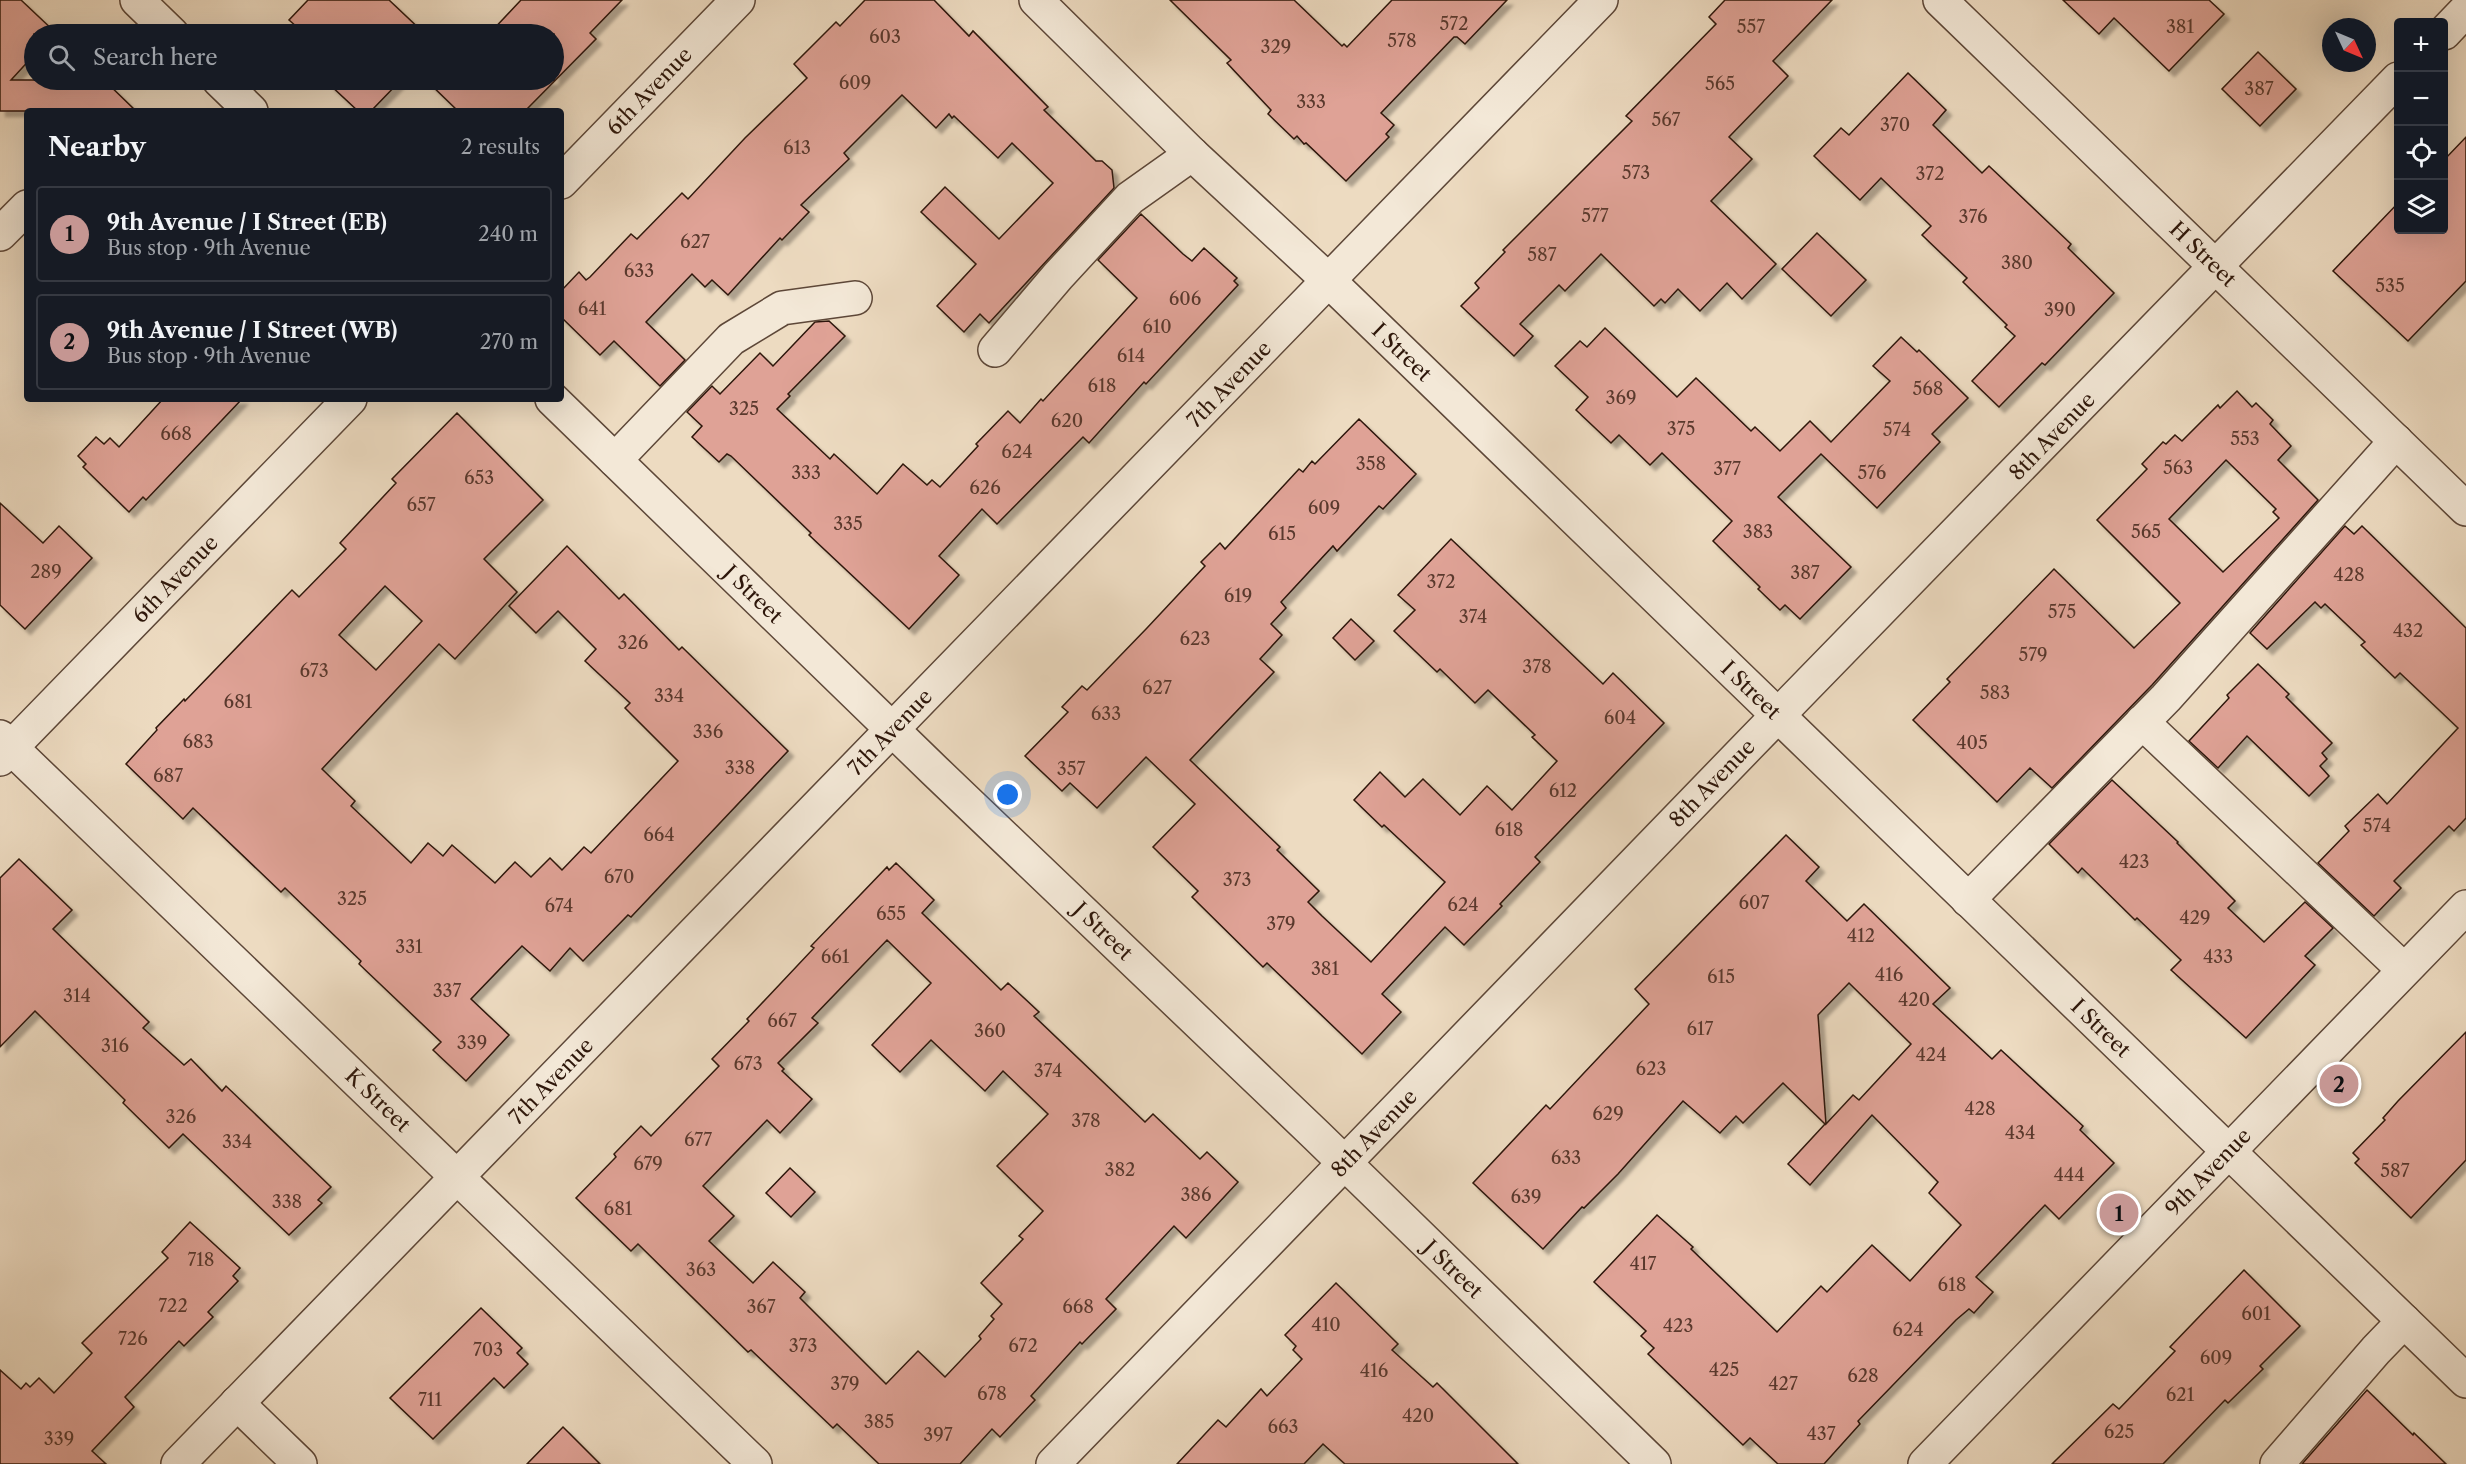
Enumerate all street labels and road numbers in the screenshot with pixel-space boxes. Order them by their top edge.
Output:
street label: 6th Avenue [601,42,697,140]
street label: H Street [2164,216,2242,292]
street label: I Street [1367,318,1437,387]
street label: 7th Avenue [1182,336,1276,432]
street label: 8th Avenue [2004,387,2100,485]
street label: 6th Avenue [127,530,223,628]
street label: J Street [716,558,788,629]
street label: I Street [1716,656,1786,725]
street label: 7th Avenue [843,684,937,780]
street label: 8th Avenue [1664,734,1760,832]
street label: J Street [1066,895,1138,966]
street label: I Street [2066,994,2136,1063]
street label: 7th Avenue [504,1033,598,1129]
street label: K Street [340,1063,416,1137]
street label: 8th Avenue [1326,1084,1422,1182]
street label: 9th Avenue [2160,1123,2256,1221]
street label: J Street [1416,1233,1488,1304]

